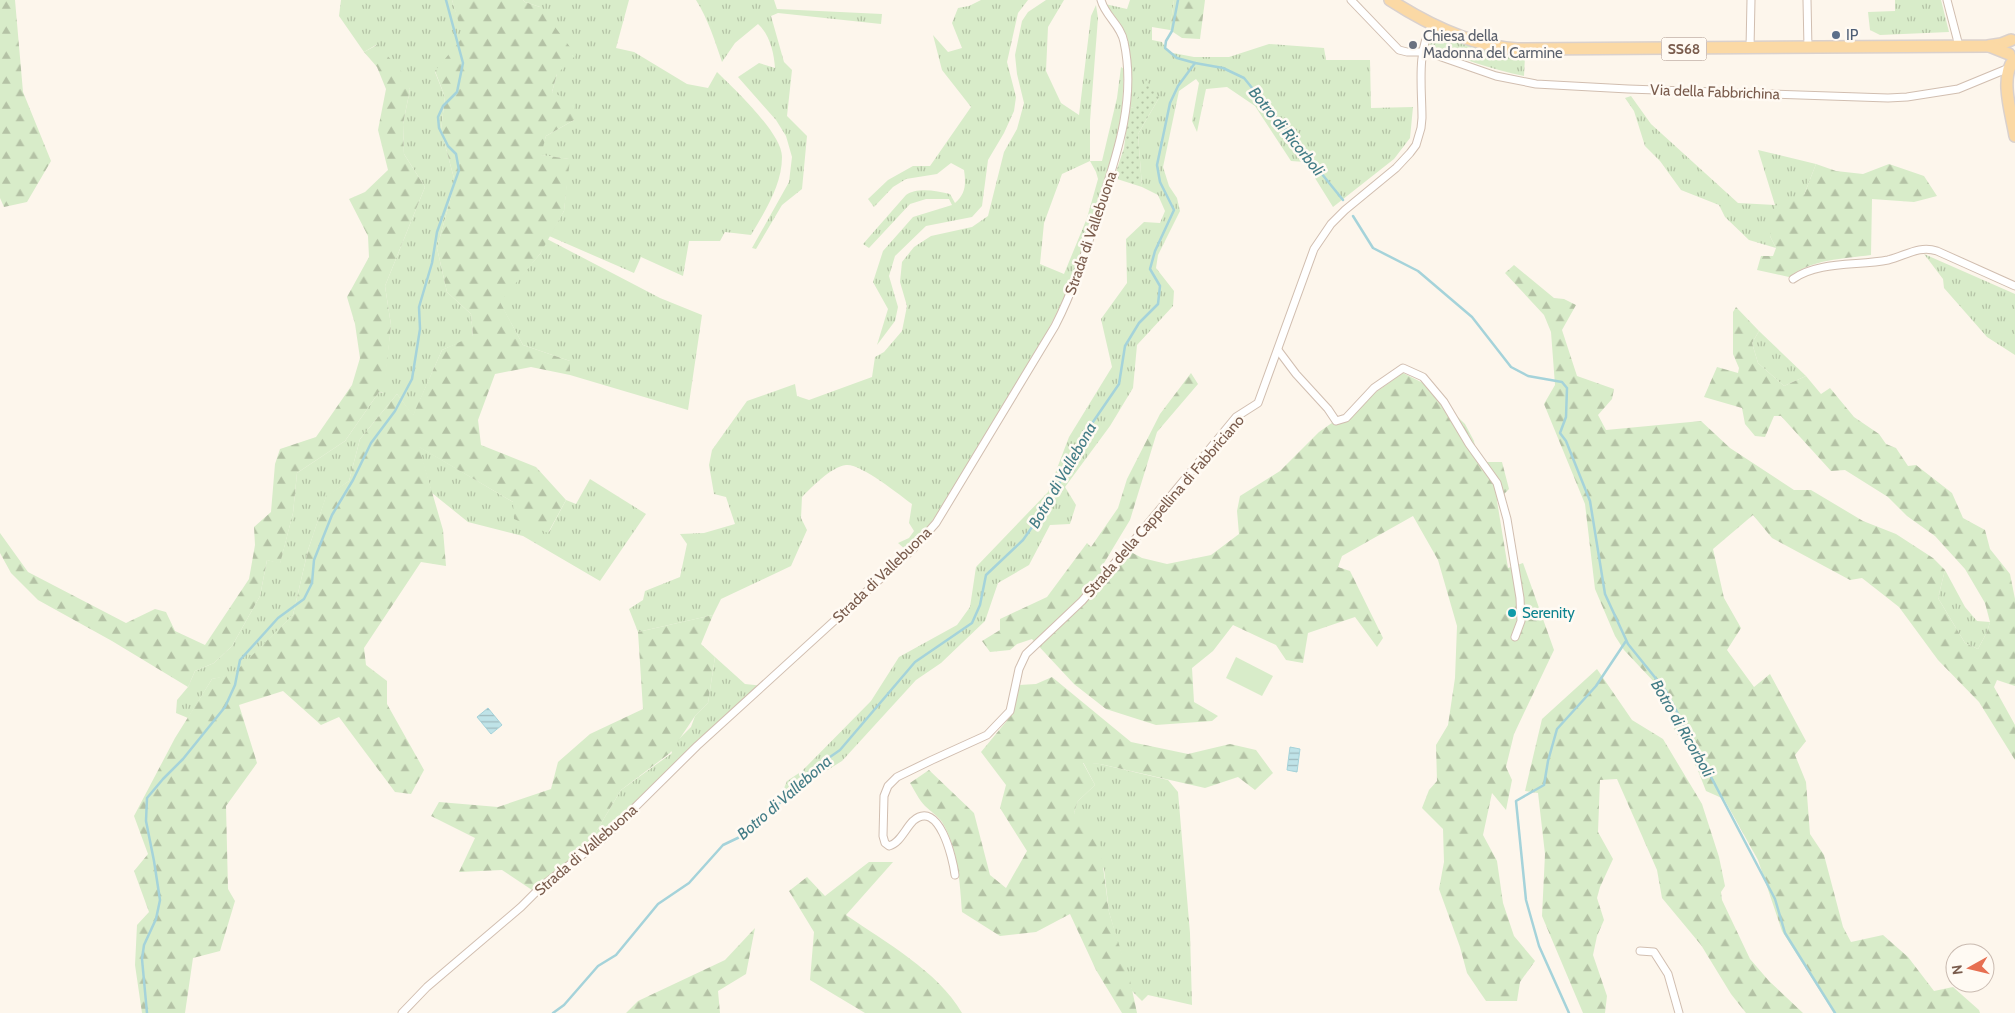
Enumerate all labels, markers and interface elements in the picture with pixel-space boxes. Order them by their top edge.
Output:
place label: IP [1846,26,1859,44]
place label: Chiesa della Madonna del Carmine [1423,27,1563,62]
marker: IP [1830,29,1842,41]
road number: SS68 [1662,38,1706,61]
marker: Chiesa della Madonna del Carmine [1407,39,1419,51]
street label: Via della Fabbrichina [1650,81,1781,103]
water label: Botro di Ricorboli [1245,83,1329,180]
street label: Strada di Vallebuona [1061,168,1121,297]
street label: Strada della Cappellina di Fabbriciano [1080,411,1248,601]
water label: Botro di Vallebona [1024,419,1100,531]
street label: Strada di Vallebuona [829,523,935,627]
place label: Serenity [1522,604,1575,622]
marker: Serenity [1506,607,1518,619]
water label: Botro di Ricorboli [1647,676,1718,781]
water label: Botro di Vallebona [733,751,835,844]
street label: Strada di Vallebuona [531,800,641,899]
north arrow [1945,943,1995,993]
text: N [1948,964,1967,976]

